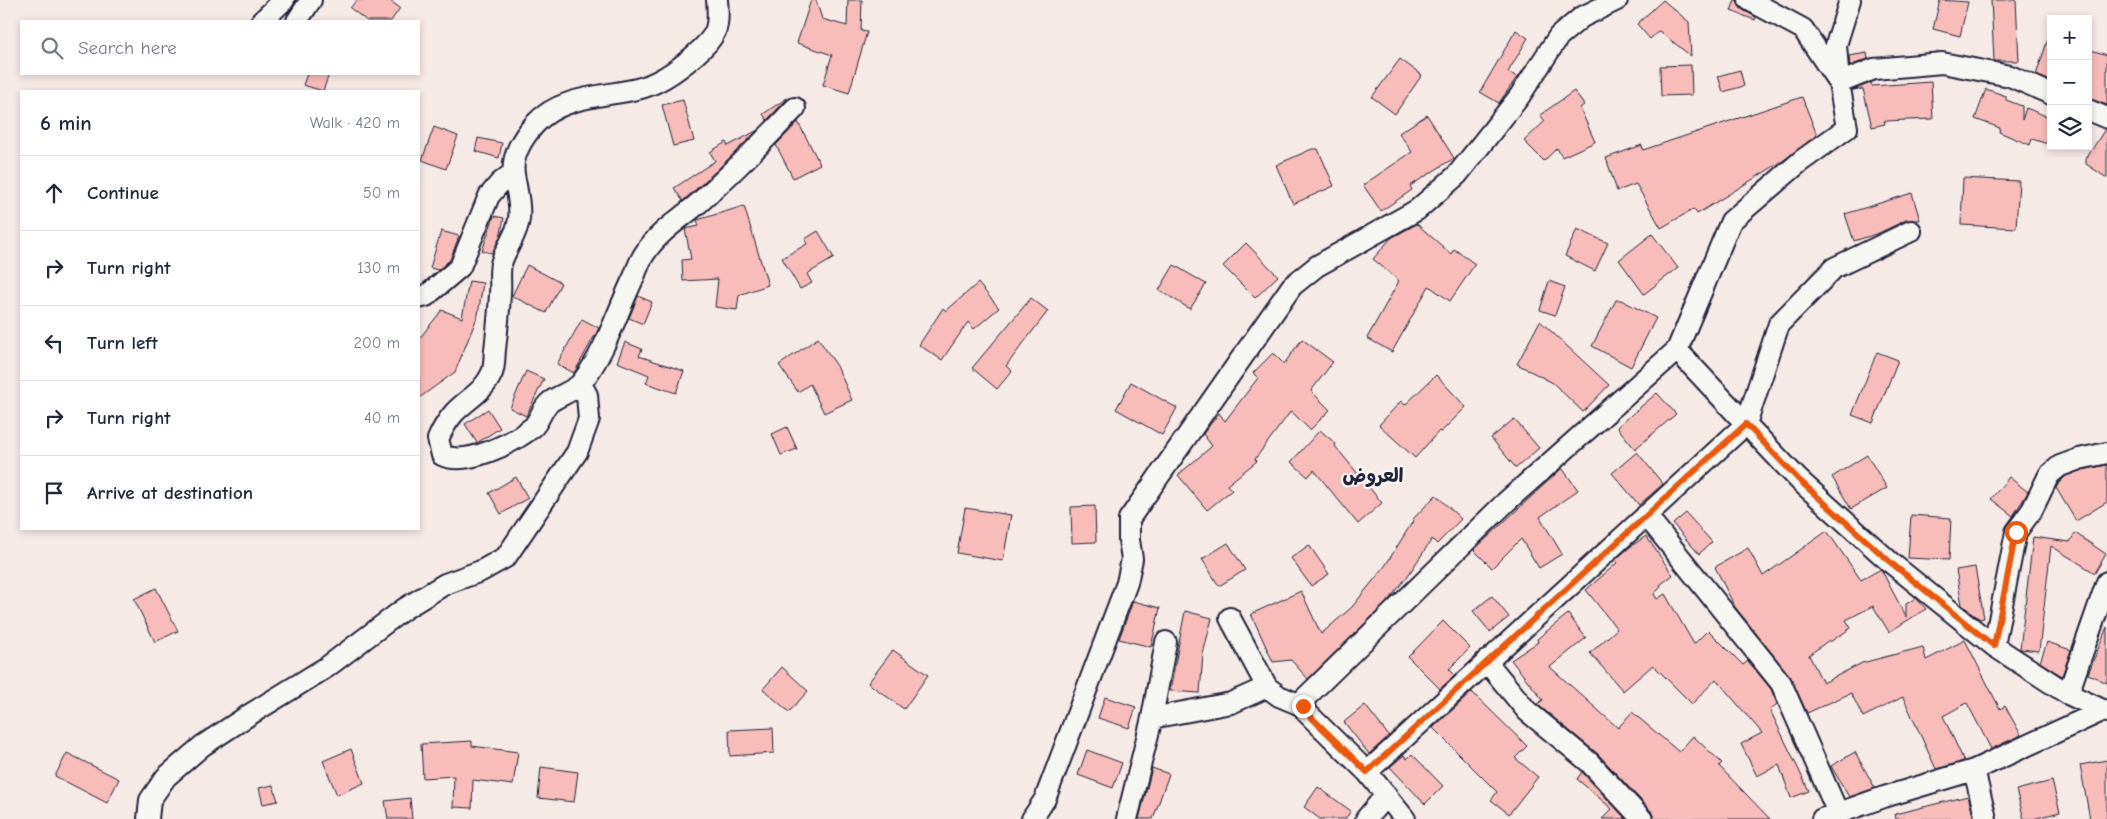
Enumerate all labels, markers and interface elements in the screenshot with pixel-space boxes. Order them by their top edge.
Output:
map controls [2047,15,2092,150]
button: + [2047,15,2092,60]
search box [20,20,420,75]
icon: search [38,34,66,62]
text: Search here [78,37,177,59]
button: − [2047,60,2092,105]
button: layers [2047,105,2092,150]
text: 6 min [40,111,92,135]
text: Walk · 420 m [310,114,400,132]
icon: ahead [40,179,68,207]
text: Continue [87,182,159,204]
text: 50 m [363,184,400,202]
icon: right [40,254,68,282]
text: Turn right [87,257,171,279]
text: 130 m [357,259,400,277]
icon: left [40,329,68,357]
text: Turn left [87,332,158,354]
text: 200 m [354,334,400,352]
icon: right [40,404,68,432]
text: Turn right [87,407,171,429]
text: 40 m [364,409,400,427]
district label: العروض [1343,465,1404,487]
icon: arrive [40,479,68,507]
text: Arrive at destination [87,482,253,504]
route start [2005,521,2028,544]
route end [1292,695,1315,718]

